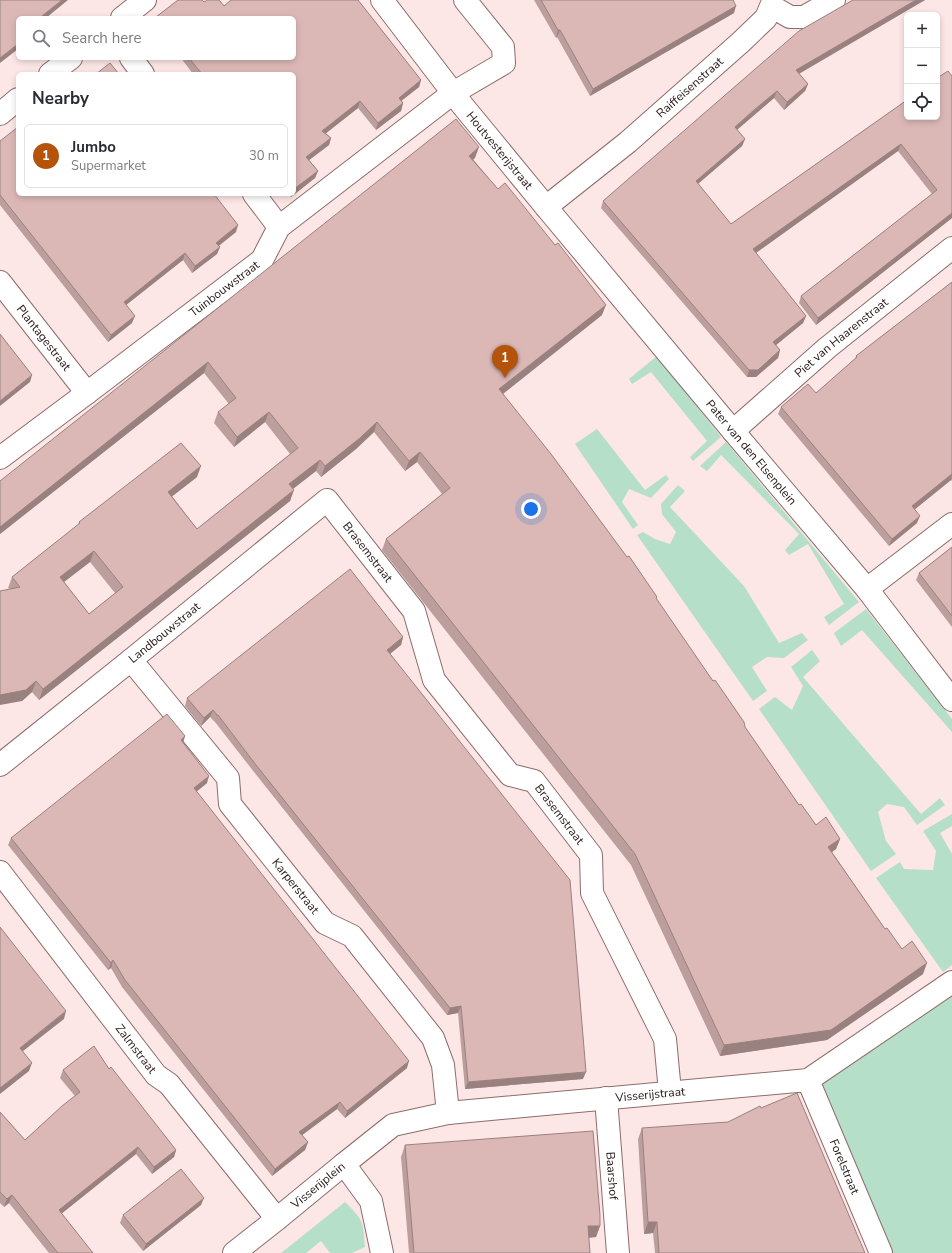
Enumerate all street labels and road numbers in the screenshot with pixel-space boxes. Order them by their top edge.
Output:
street label: Raiffeisenstraat [653,53,727,121]
street label: Houtvesterijstraat [463,108,537,194]
street label: Tuinbouwstraat [186,256,263,321]
street label: Piet van Haarenstraat [791,294,892,381]
street label: Plantagestraat [13,302,75,375]
street label: Pater van den Elsenplein [702,396,800,508]
street label: Brasemstraat [339,519,397,586]
street label: Landbouwstraat [125,598,204,667]
street label: Brasemstraat [531,781,588,848]
street label: Karperstraat [268,855,323,918]
street label: Zalmstraat [112,1021,160,1077]
street label: Visserijstraat [614,1083,687,1106]
street label: Forelstraat [826,1137,864,1197]
street label: Baarshof [602,1151,622,1201]
street label: Visserijplein [287,1158,348,1213]

